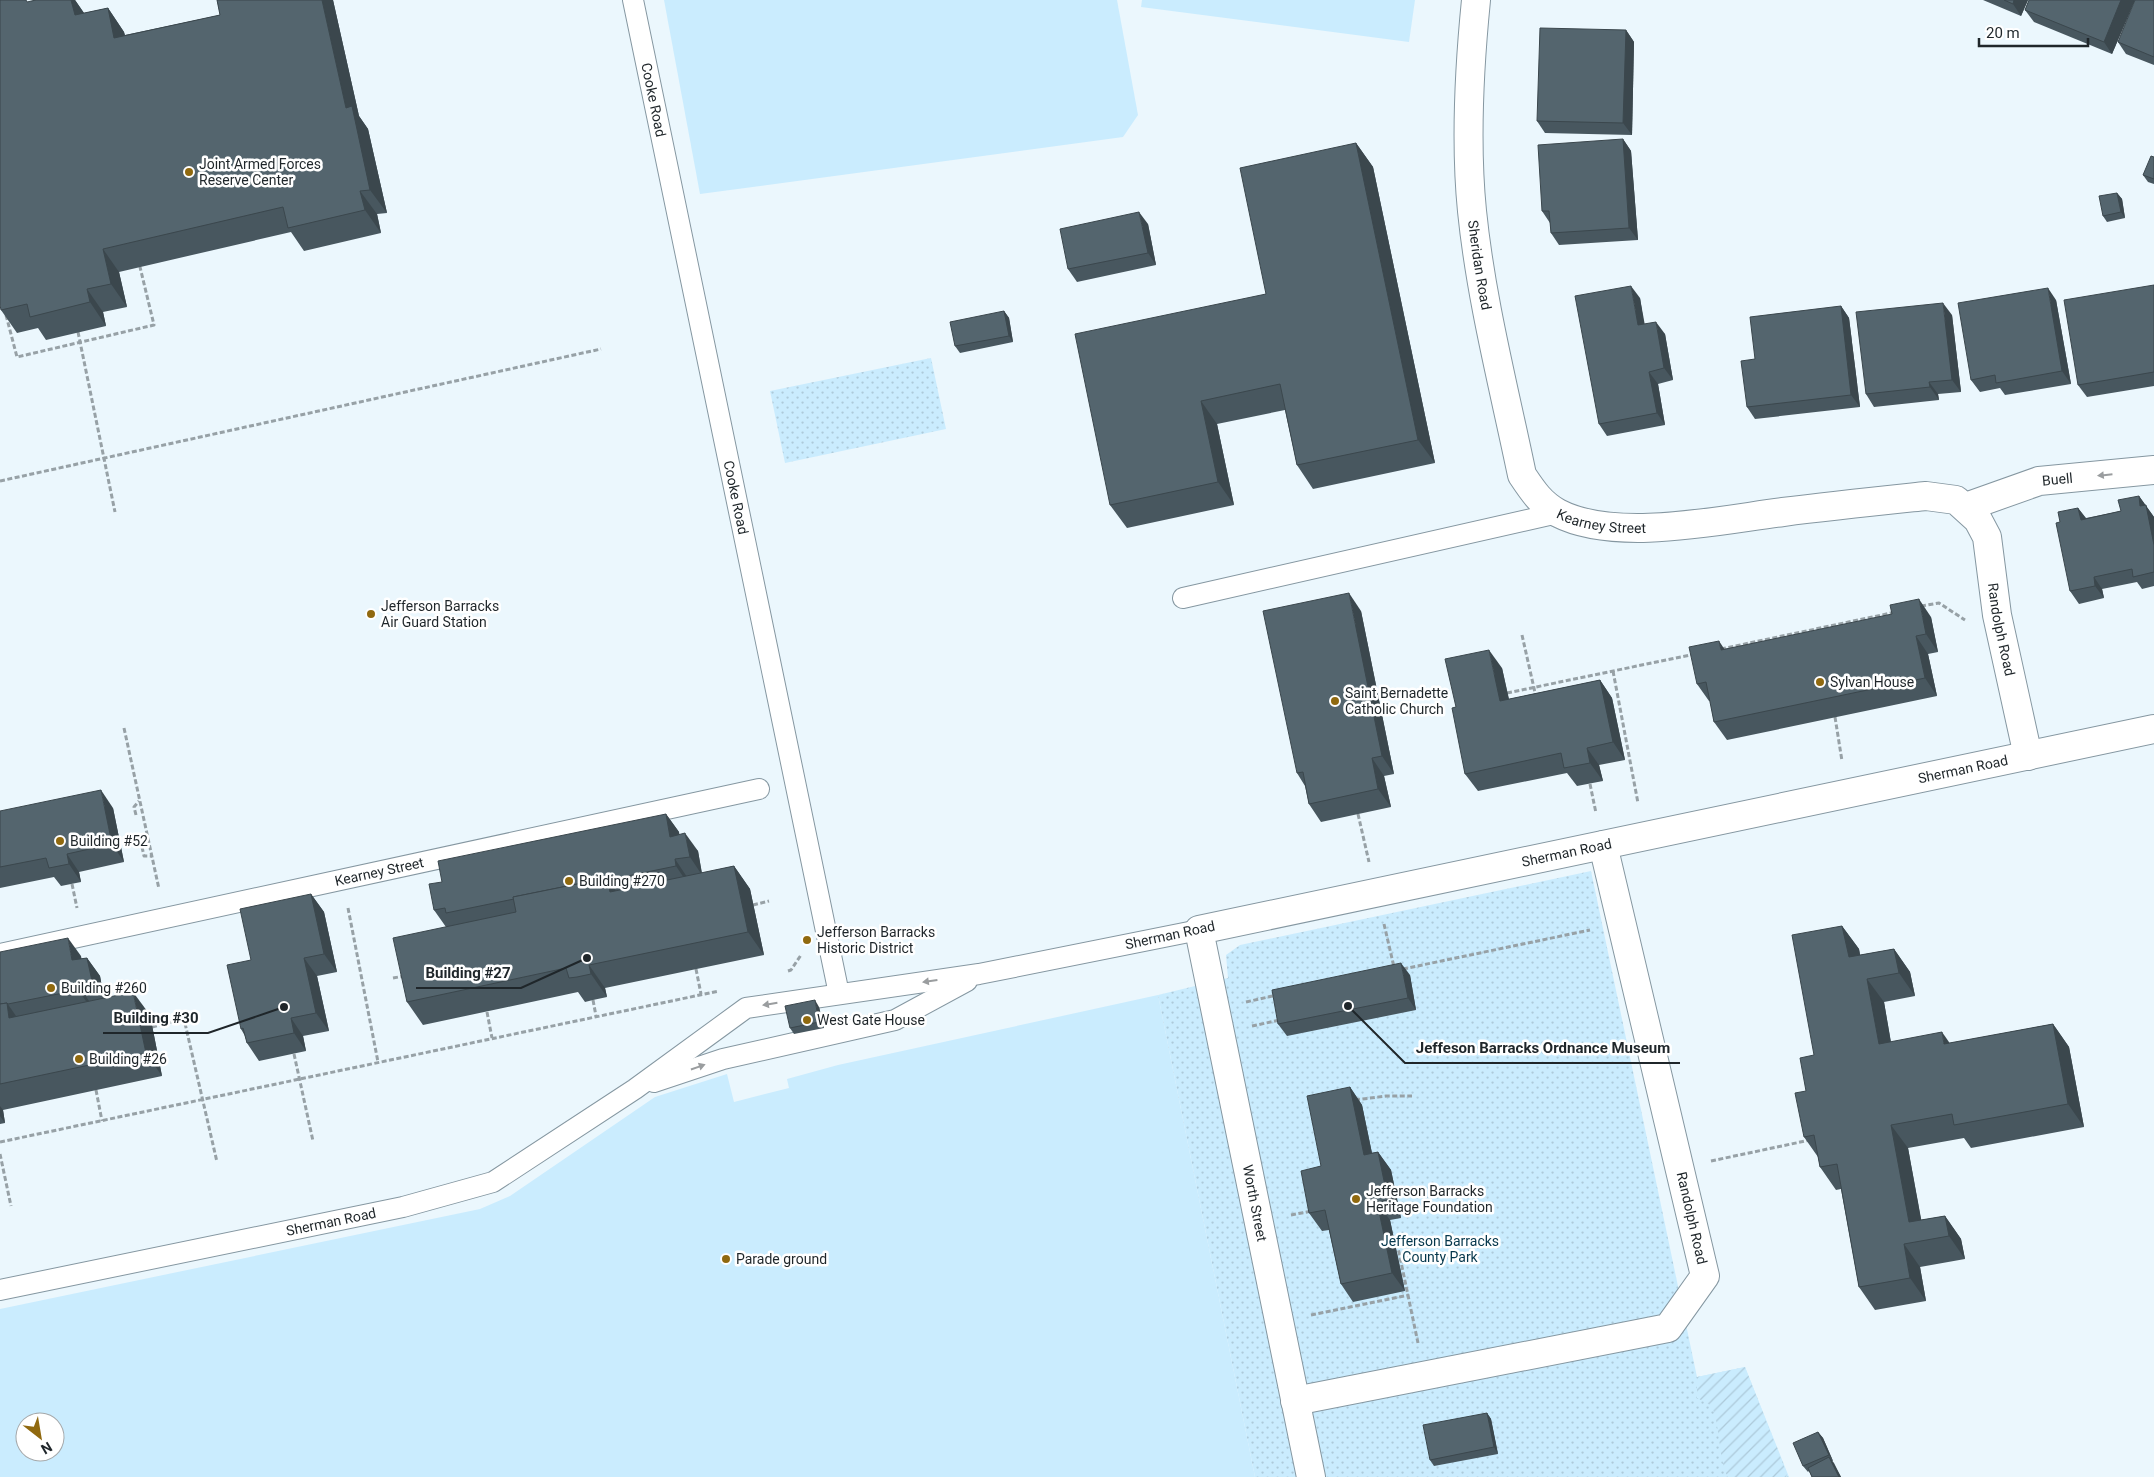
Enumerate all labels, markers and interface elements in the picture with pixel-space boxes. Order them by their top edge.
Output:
scale bar [1979,15,2088,47]
text: 20 m [1986,24,2020,42]
street label: Cooke Road [638,61,669,138]
place label: Joint Armed Forces Reserve Center [199,156,321,188]
marker: Joint Armed Forces Reserve Center [183,166,195,178]
street label: Sheridan Road [1465,219,1495,311]
street label: Cooke Road [721,459,752,536]
street label: Buell [2041,470,2073,489]
one-way arrow [2097,471,2113,479]
street label: Kearney Street [1554,506,1647,536]
street label: Randolph Road [1985,582,2018,677]
place label: Jefferson Barracks Air Guard Station [381,598,499,630]
marker: Jefferson Barracks Air Guard Station [365,608,377,620]
place label: Sylvan House [1830,674,1914,690]
marker: Sylvan House [1814,676,1826,688]
place label: Saint Bernadette Catholic Church [1345,685,1448,717]
marker: Saint Bernadette Catholic Church [1329,695,1341,707]
street label: Sherman Road [1916,752,2009,786]
place label: Building #52 [70,833,148,849]
marker: Building #52 [54,835,66,847]
street label: Sherman Road [1520,835,1613,870]
street label: Kearney Street [333,854,426,889]
place label: Building #270 [579,873,665,889]
marker: Building #270 [563,875,575,887]
street label: Sherman Road [1124,918,1216,952]
place label: Jefferson Barracks Historic District [817,924,935,956]
marker: Jefferson Barracks Historic District [801,934,813,946]
callout: Building #27 [416,958,521,988]
text: Building #27 [425,964,511,982]
one-way arrow [922,977,938,985]
place label: Building #260 [61,980,147,996]
marker: Building #260 [45,982,57,994]
one-way arrow [761,1001,777,1009]
callout: Building #30 [103,1003,208,1033]
text: Building #30 [113,1009,199,1027]
place label: West Gate House [817,1012,925,1028]
marker: West Gate House [801,1014,813,1026]
callout: Jeffeson Barracks Ordnance Museum [1405,1033,1680,1063]
text: Jeffeson Barracks Ordnance Museum [1416,1039,1670,1057]
place label: Building #26 [89,1051,167,1067]
marker: Building #26 [73,1053,85,1065]
one-way arrow [691,1063,706,1071]
street label: Worth Street [1240,1163,1270,1243]
street label: Randolph Road [1674,1170,1710,1266]
place label: Jefferson Barracks Heritage Foundation [1366,1183,1493,1215]
marker: Jefferson Barracks Heritage Foundation [1350,1193,1362,1205]
street label: Sherman Road [285,1205,377,1239]
park label: Jefferson Barracks County Park [1381,1233,1499,1265]
place label: Parade ground [736,1251,827,1267]
marker: Parade ground [720,1253,732,1265]
north arrow [15,1412,65,1462]
text: N [38,1439,55,1458]

